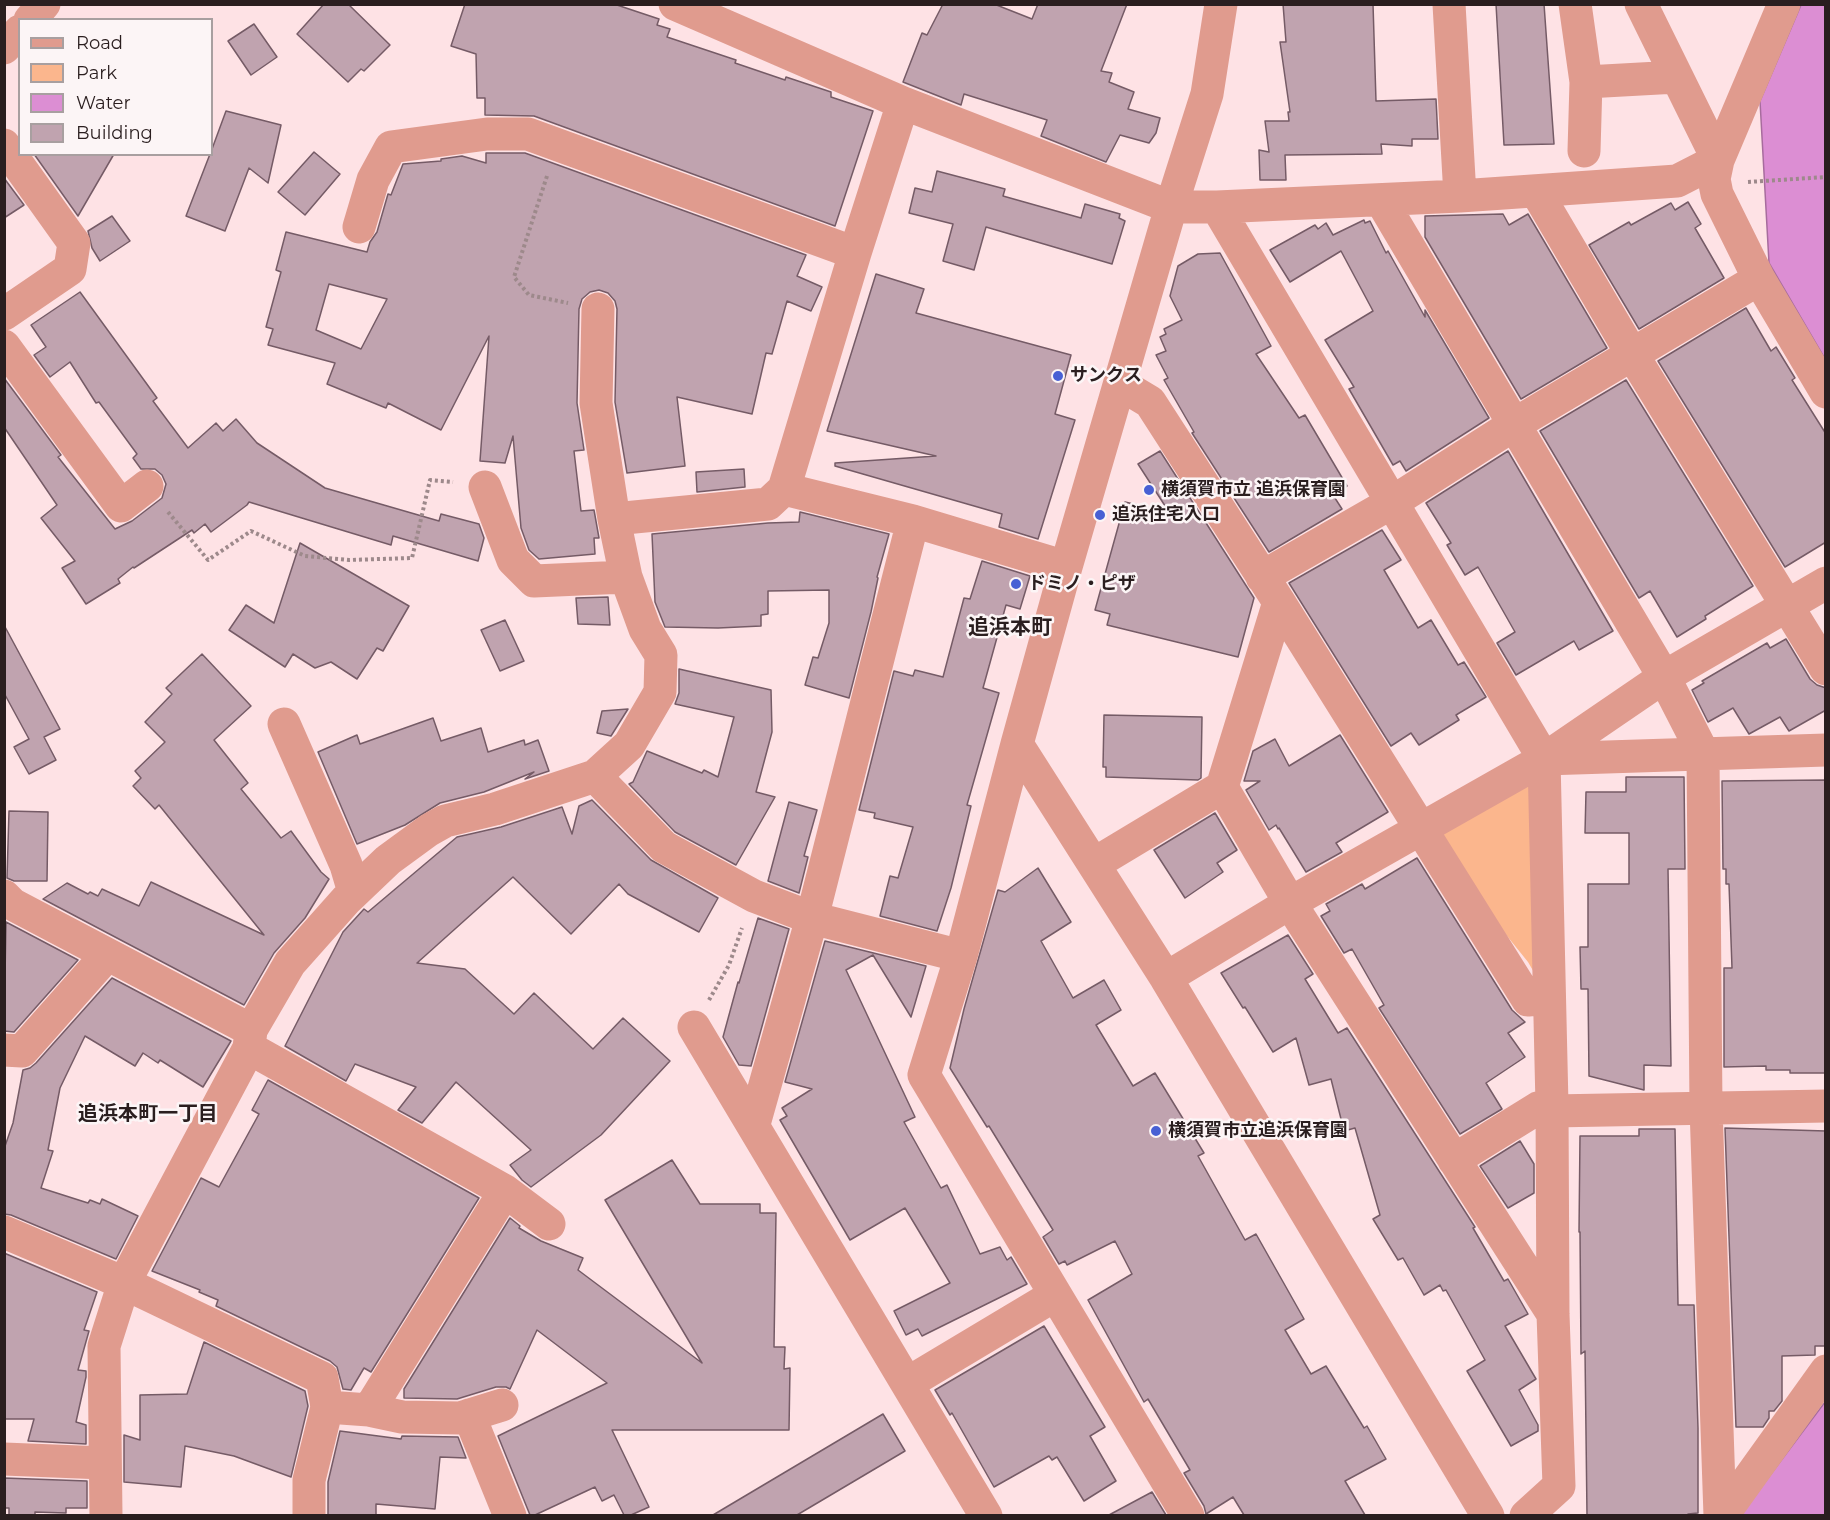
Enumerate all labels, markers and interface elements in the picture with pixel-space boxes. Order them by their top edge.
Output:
legend [18,18,213,156]
text: Road [76,32,123,54]
text: Park [76,62,117,84]
text: Water [76,92,131,114]
text: Building [76,122,153,144]
place label: サンクス [1070,365,1142,387]
marker: サンクス [1051,369,1065,383]
place label: 横須賀市立 追浜保育園 [1161,479,1346,501]
marker: 横須賀市立 追浜保育園 [1142,483,1156,497]
place label: 追浜住宅入口 [1112,504,1220,526]
marker: 追浜住宅入口 [1093,508,1107,522]
place label: ドミノ・ピザ [1028,573,1136,595]
marker: ドミノ・ピザ [1009,577,1023,591]
district label: 追浜本町 [968,615,1052,641]
district label: 追浜本町一丁目 [78,1102,218,1126]
place label: 横須賀市立追浜保育園 [1168,1120,1348,1142]
marker: 横須賀市立追浜保育園 [1149,1124,1163,1138]

